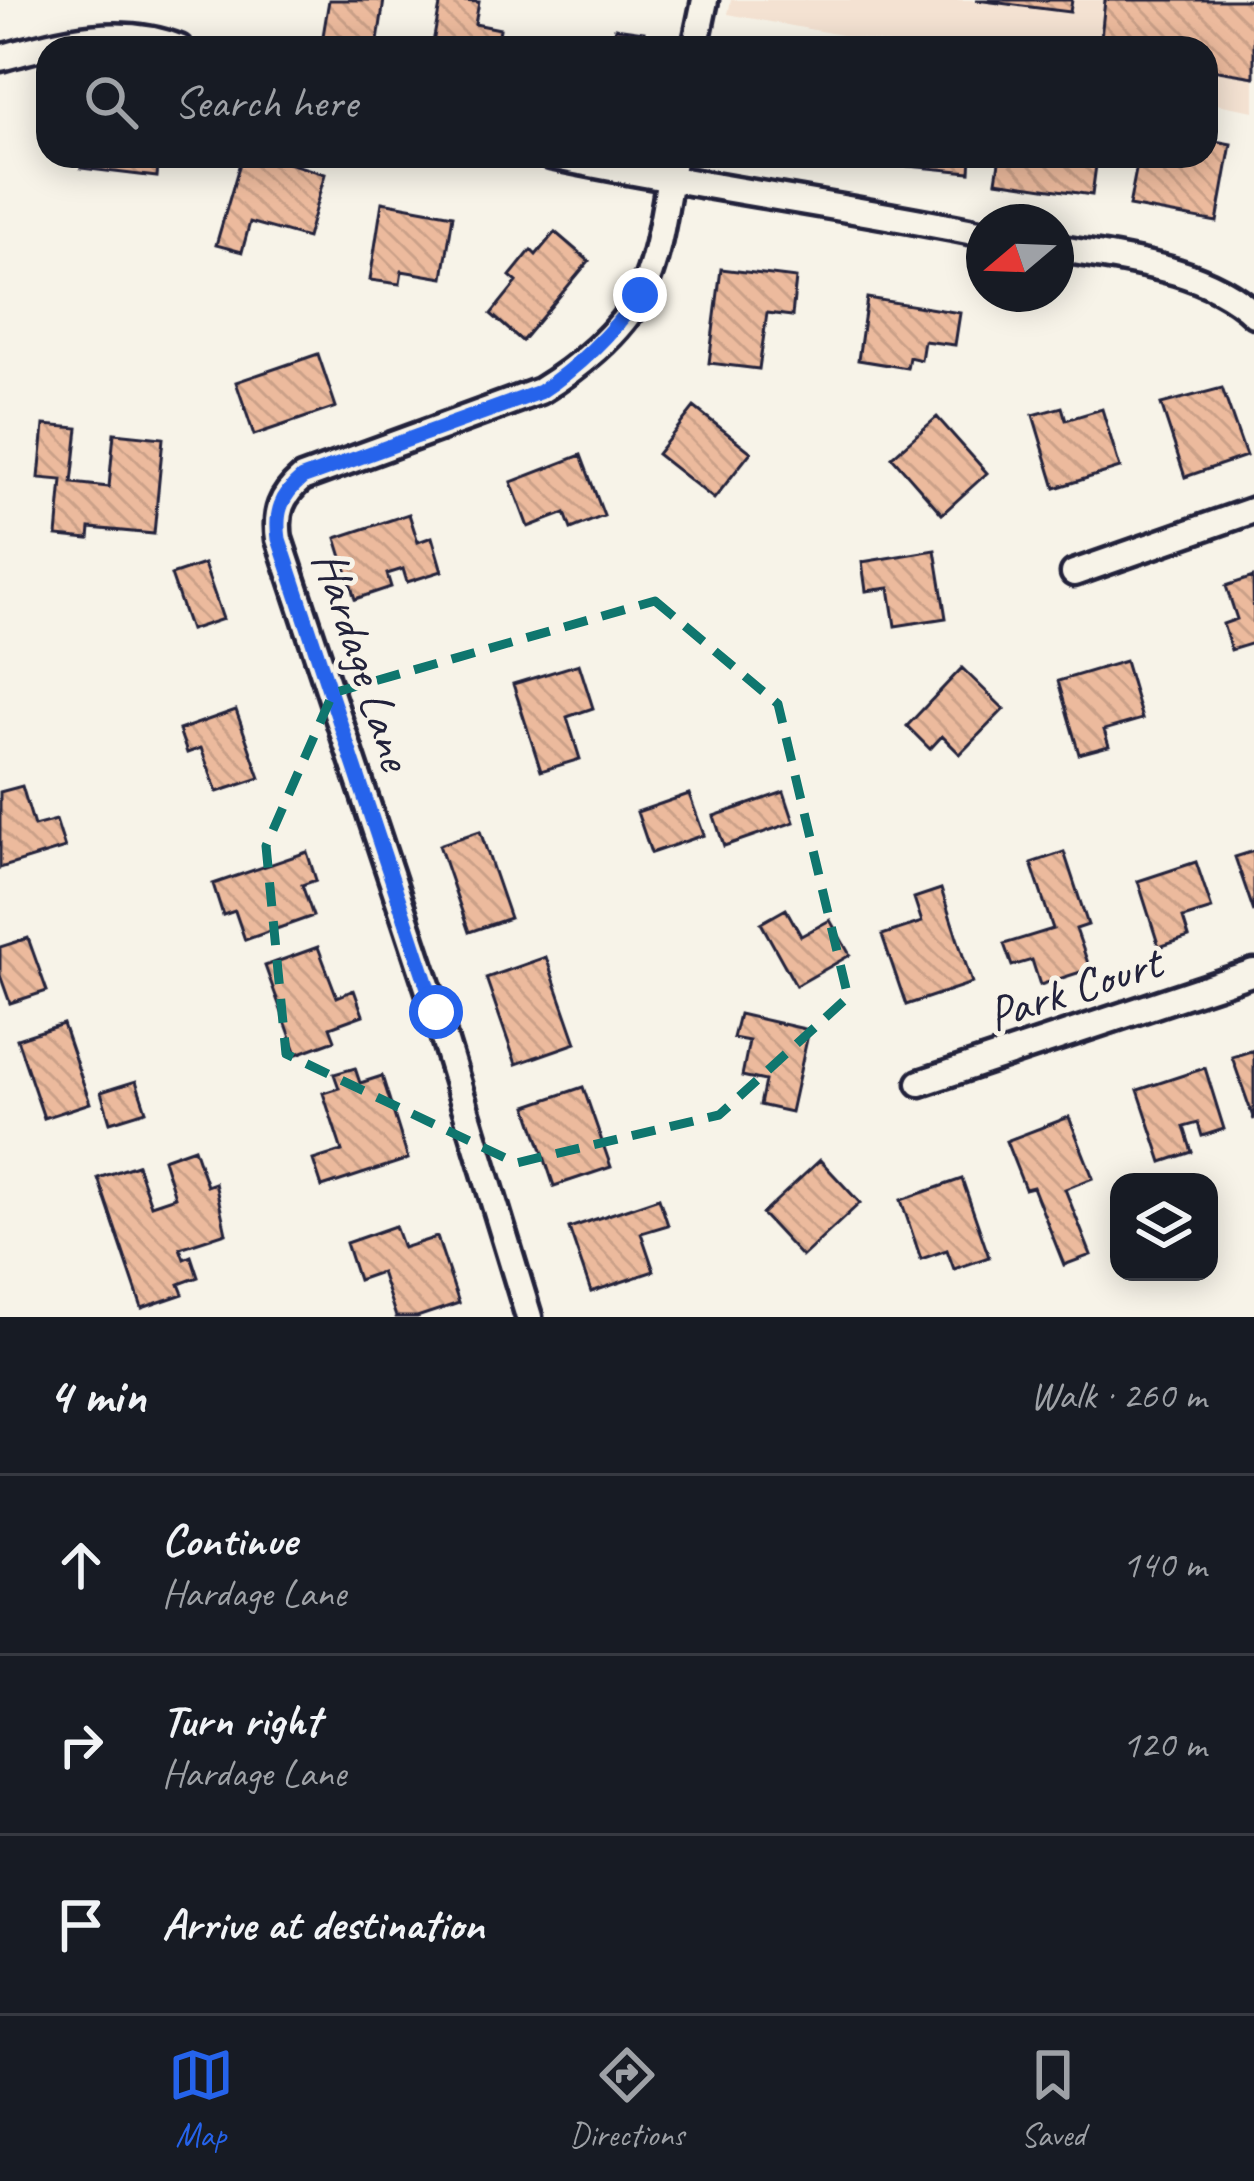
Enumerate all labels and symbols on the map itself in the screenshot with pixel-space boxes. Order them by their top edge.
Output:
north arrow [966,204,1074,312]
route end [613,268,667,322]
street label: Hardage Lane [300,543,428,780]
street label: Park Court [980,931,1172,1044]
route start [409,985,463,1039]

